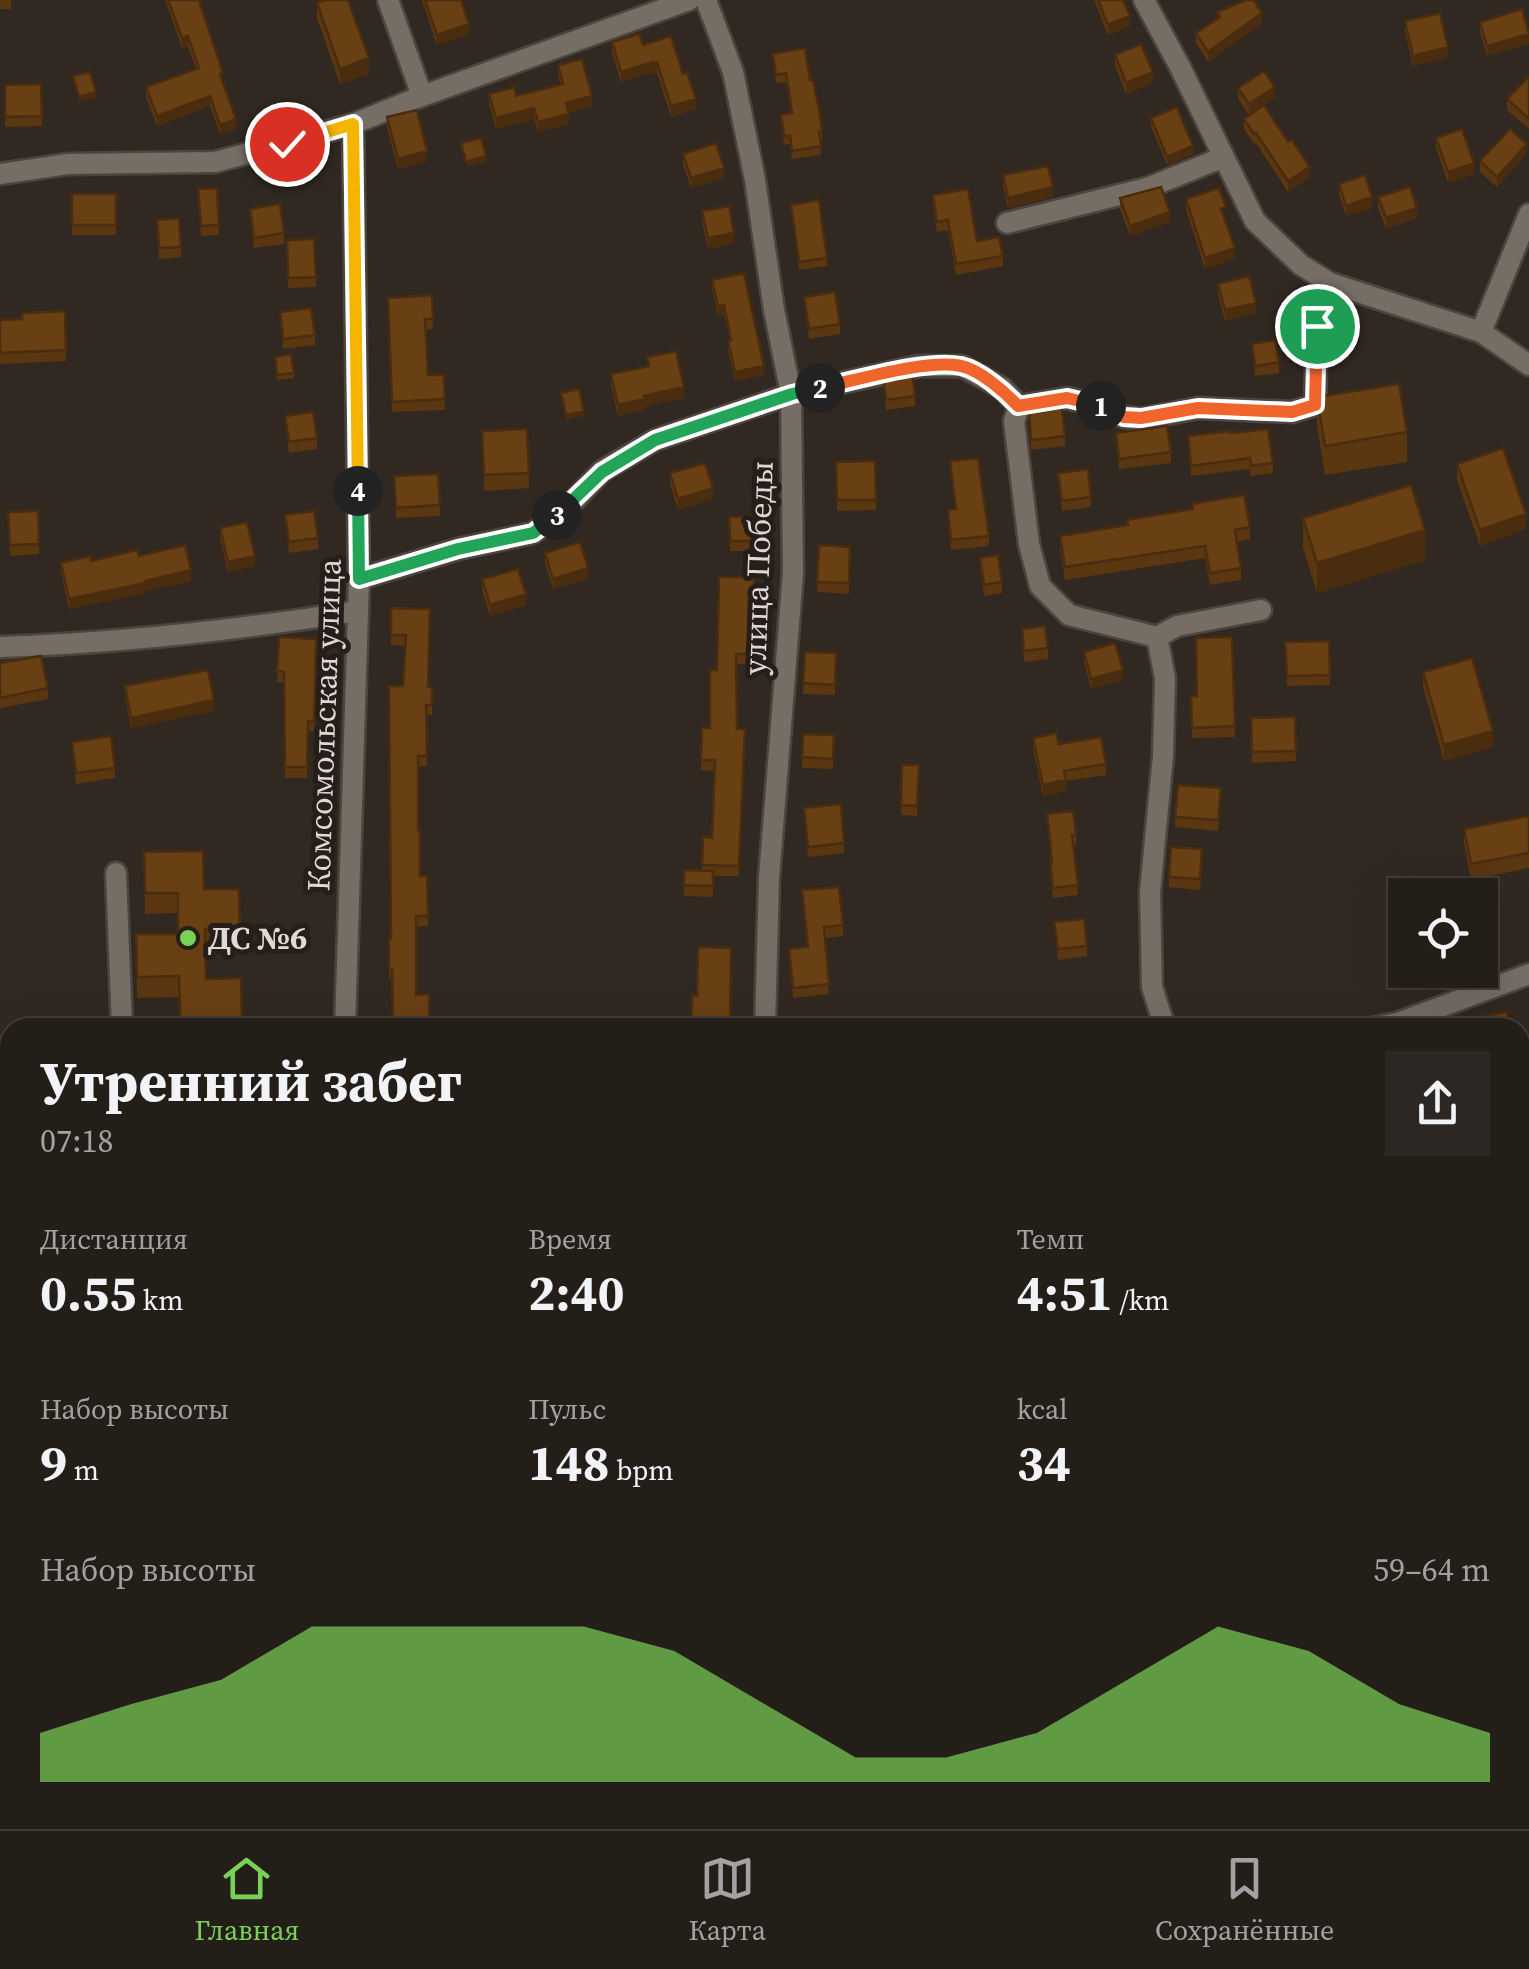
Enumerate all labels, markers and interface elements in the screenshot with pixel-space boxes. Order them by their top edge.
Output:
pin [245,102,330,187]
icon: check [260,117,315,172]
pin [1275,284,1360,369]
icon: arrive [1290,299,1345,354]
pin: 2 [795,363,845,413]
text: 2 [812,369,828,407]
pin: 1 [1076,381,1126,431]
text: 1 [1093,387,1109,425]
street label: улица Победы [732,460,784,676]
pin: 4 [333,466,383,516]
text: 4 [350,472,366,510]
pin: 3 [532,490,582,540]
text: 3 [549,496,565,534]
street label: Комсомольская улица [296,557,352,892]
map controls [1388,878,1498,988]
button: locate [1388,878,1498,988]
place label: ДС №6 [208,916,307,960]
marker: ДС №6 [177,927,199,949]
text: Утренний забег [40,1044,462,1119]
button: share [1385,1051,1490,1156]
text: 07:18 [40,1119,114,1163]
text: Дистанция [40,1220,188,1258]
text: Время [528,1220,612,1258]
text: Темп [1017,1220,1084,1258]
text: 0.55 [40,1258,136,1327]
text: 2:40 [528,1258,625,1327]
text: 4:51 [1017,1258,1113,1327]
text: km [136,1281,183,1319]
text: /km [1113,1281,1169,1319]
text: Набор высоты [40,1390,229,1428]
text: Пульс [528,1390,606,1428]
text: kcal [1017,1390,1068,1428]
text: 9 [40,1428,67,1497]
text: 148 [528,1428,610,1497]
text: 34 [1017,1428,1071,1497]
text: m [67,1451,99,1489]
text: bpm [610,1451,674,1489]
text: Набор высоты [40,1548,256,1592]
text: 59–64 m [1373,1548,1490,1592]
tab: Главная [195,1851,299,1949]
tab: Карта [689,1851,766,1949]
tab: Сохранённые [1155,1851,1334,1949]

